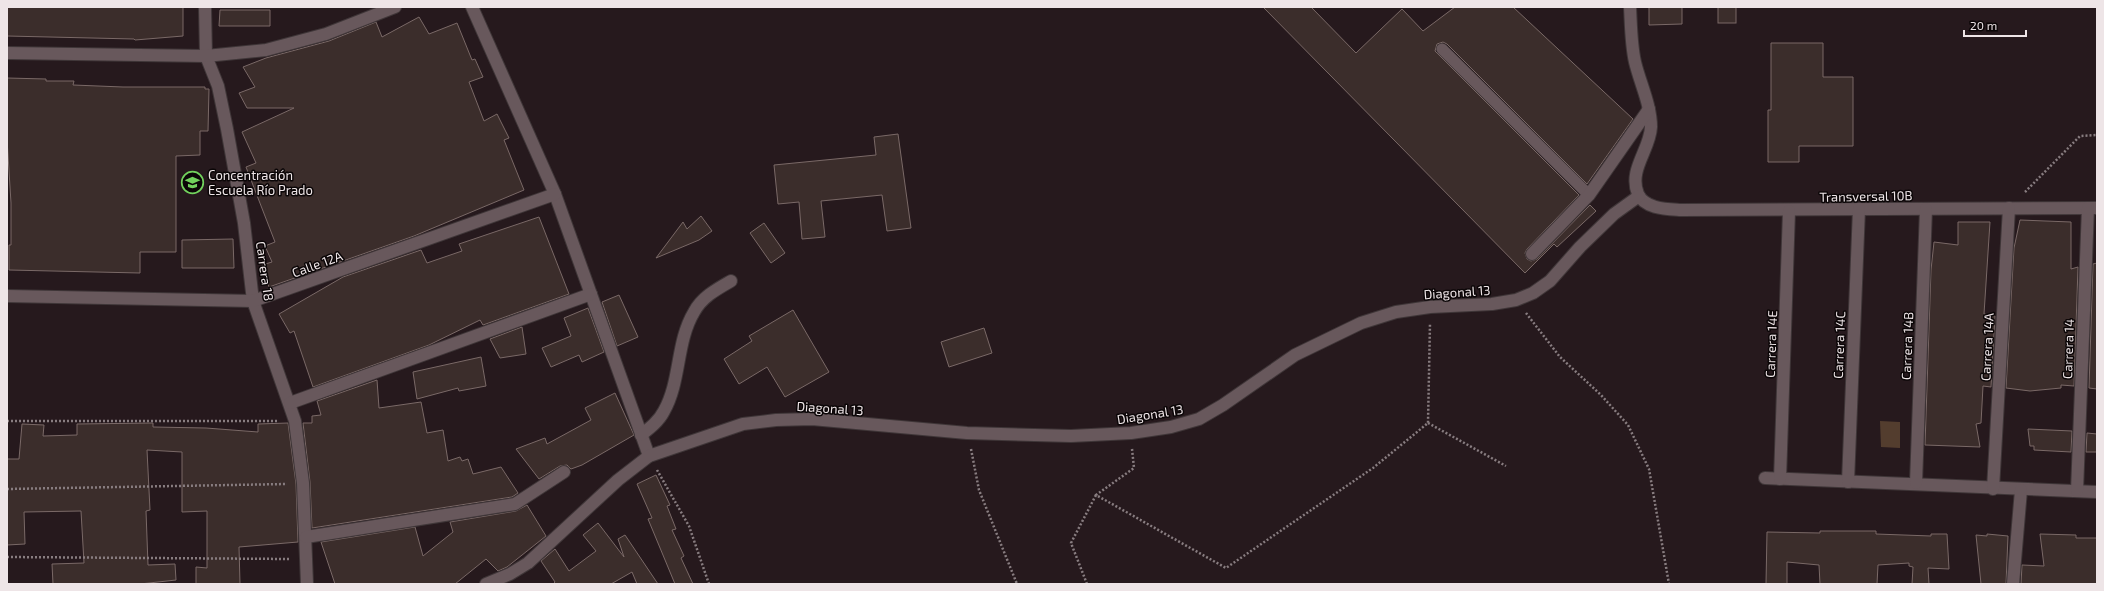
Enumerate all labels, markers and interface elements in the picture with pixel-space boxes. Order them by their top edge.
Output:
scale bar [1964,12,2026,38]
text: 20 m [1970,18,1997,32]
place label: Concentración Escuela Río Prado [208,167,313,198]
school or university icon: Concentración Escuela Río Prado [180,169,206,195]
street label: Transversal 10B [1819,187,1913,205]
street label: Carrera 18 [253,240,277,302]
street label: Calle 12A [289,247,345,281]
street label: Diagonal 13 [1423,282,1491,302]
street label: Carrera 14E [1762,310,1780,378]
street label: Carrera 14C [1830,311,1848,379]
street label: Carrera 14B [1898,312,1916,380]
street label: Carrera 14A [1977,312,1997,382]
street label: Carrera 14 [2059,319,2077,379]
street label: Diagonal 13 [796,398,864,418]
street label: Diagonal 13 [1116,401,1184,427]

